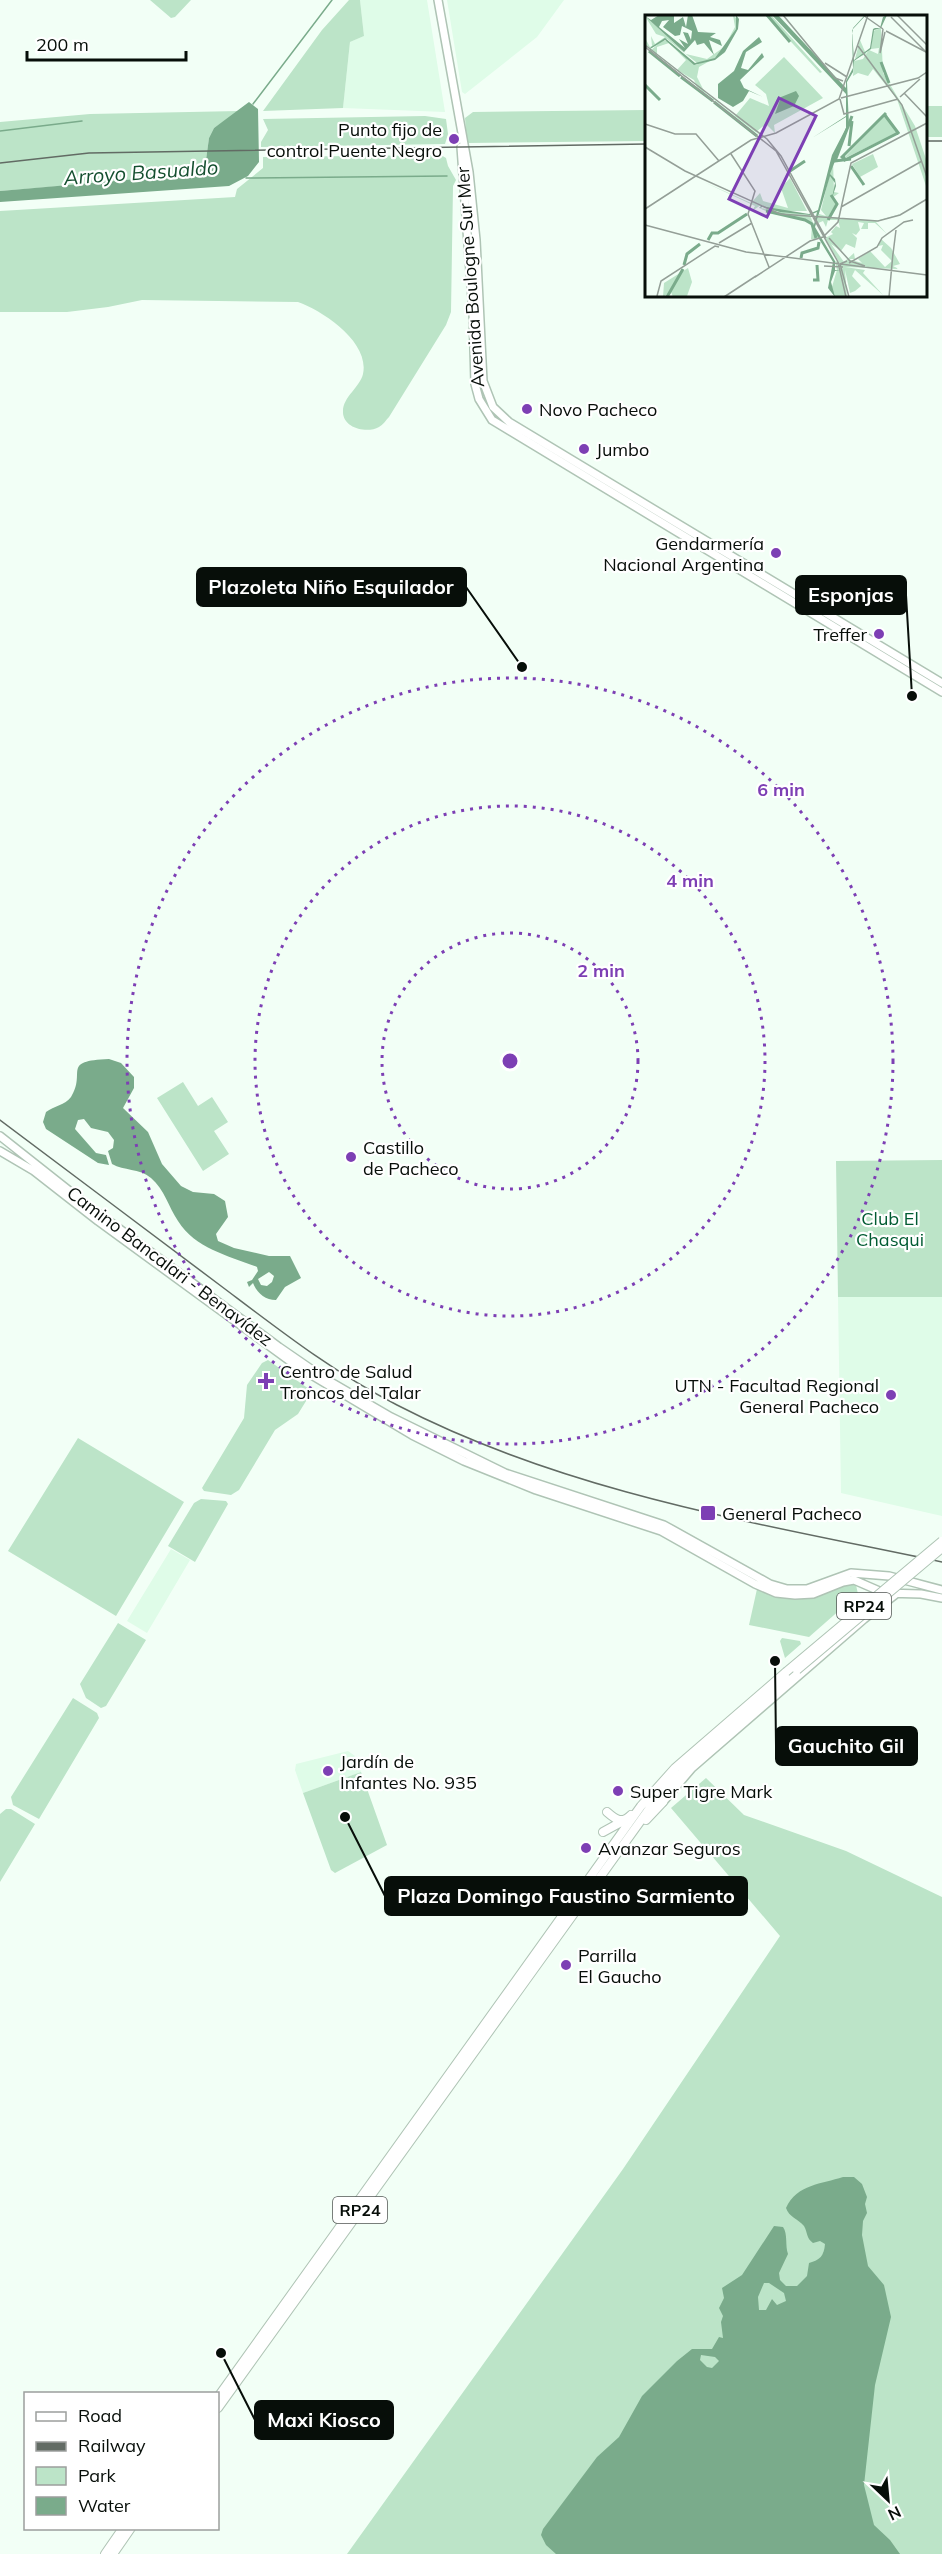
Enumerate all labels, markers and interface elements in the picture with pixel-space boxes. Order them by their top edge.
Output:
inset map [645,15,927,297]
scale bar [27,24,186,62]
text: 200 m [36,33,89,56]
place label: Punto fijo de control Puente Negro [267,118,442,162]
marker: Punto fijo de control Puente Negro [447,132,461,146]
water label: Arroyo Basualdo [62,154,219,190]
street label: Avenida Boulogne Sur Mer [451,165,489,388]
place label: Novo Pacheco [539,398,657,421]
marker: Novo Pacheco [520,402,534,416]
place label: Jumbo [596,438,649,461]
marker: Jumbo [577,442,591,456]
place label: Gendarmería Nacional Argentina [603,532,764,576]
marker: Gendarmería Nacional Argentina [769,546,783,560]
callout: Plazoleta Niño Esquilador [197,568,466,606]
text: Plazoleta Niño Esquilador [208,574,454,599]
callout: Esponjas [796,576,906,614]
text: Esponjas [808,582,894,607]
place label: Treffer [813,623,867,646]
marker: Treffer [872,627,886,641]
text: 6 min [757,778,805,801]
text: 4 min [666,869,714,892]
text: 2 min [577,959,625,982]
centre of rings [500,1051,520,1071]
place label: Castillo de Pacheco [363,1136,459,1180]
marker: Castillo de Pacheco [344,1150,358,1164]
street label: Camino Bancalari - Benavídez [63,1181,277,1351]
park label: Club El Chasqui [856,1207,924,1251]
place label: Centro de Salud Troncos del Talar [280,1360,421,1404]
marker: Centro de Salud Troncos del Talar [257,1372,275,1390]
place label: UTN - Facultad Regional General Pacheco [675,1374,879,1418]
marker: UTN - Facultad Regional General Pacheco [884,1388,898,1402]
place label: General Pacheco [722,1502,862,1525]
marker: General Pacheco [699,1504,717,1522]
road number: RP24 [837,1593,891,1619]
callout: Gauchito Gil [776,1727,917,1765]
text: Gauchito Gil [788,1733,904,1758]
place label: Jardín de Infantes No. 935 [340,1750,477,1794]
marker: Jardín de Infantes No. 935 [321,1764,335,1778]
place label: Super Tigre Mark [630,1780,773,1803]
marker: Super Tigre Mark [611,1784,625,1798]
place label: Avanzar Seguros [598,1837,741,1860]
marker: Avanzar Seguros [579,1841,593,1855]
callout: Plaza Domingo Faustino Sarmiento [385,1877,747,1915]
text: Plaza Domingo Faustino Sarmiento [397,1883,735,1908]
place label: Parrilla El Gaucho [578,1944,662,1988]
marker: Parrilla El Gaucho [559,1958,573,1972]
road number: RP24 [333,2197,387,2223]
legend [24,2392,219,2530]
callout: Maxi Kiosco [255,2401,393,2439]
text: Road [78,2404,122,2427]
text: Maxi Kiosco [267,2407,381,2432]
text: Railway [78,2434,146,2457]
text: Park [78,2464,117,2487]
north arrow [858,2470,918,2530]
text: Water [78,2494,131,2517]
text: N [885,2502,904,2525]

